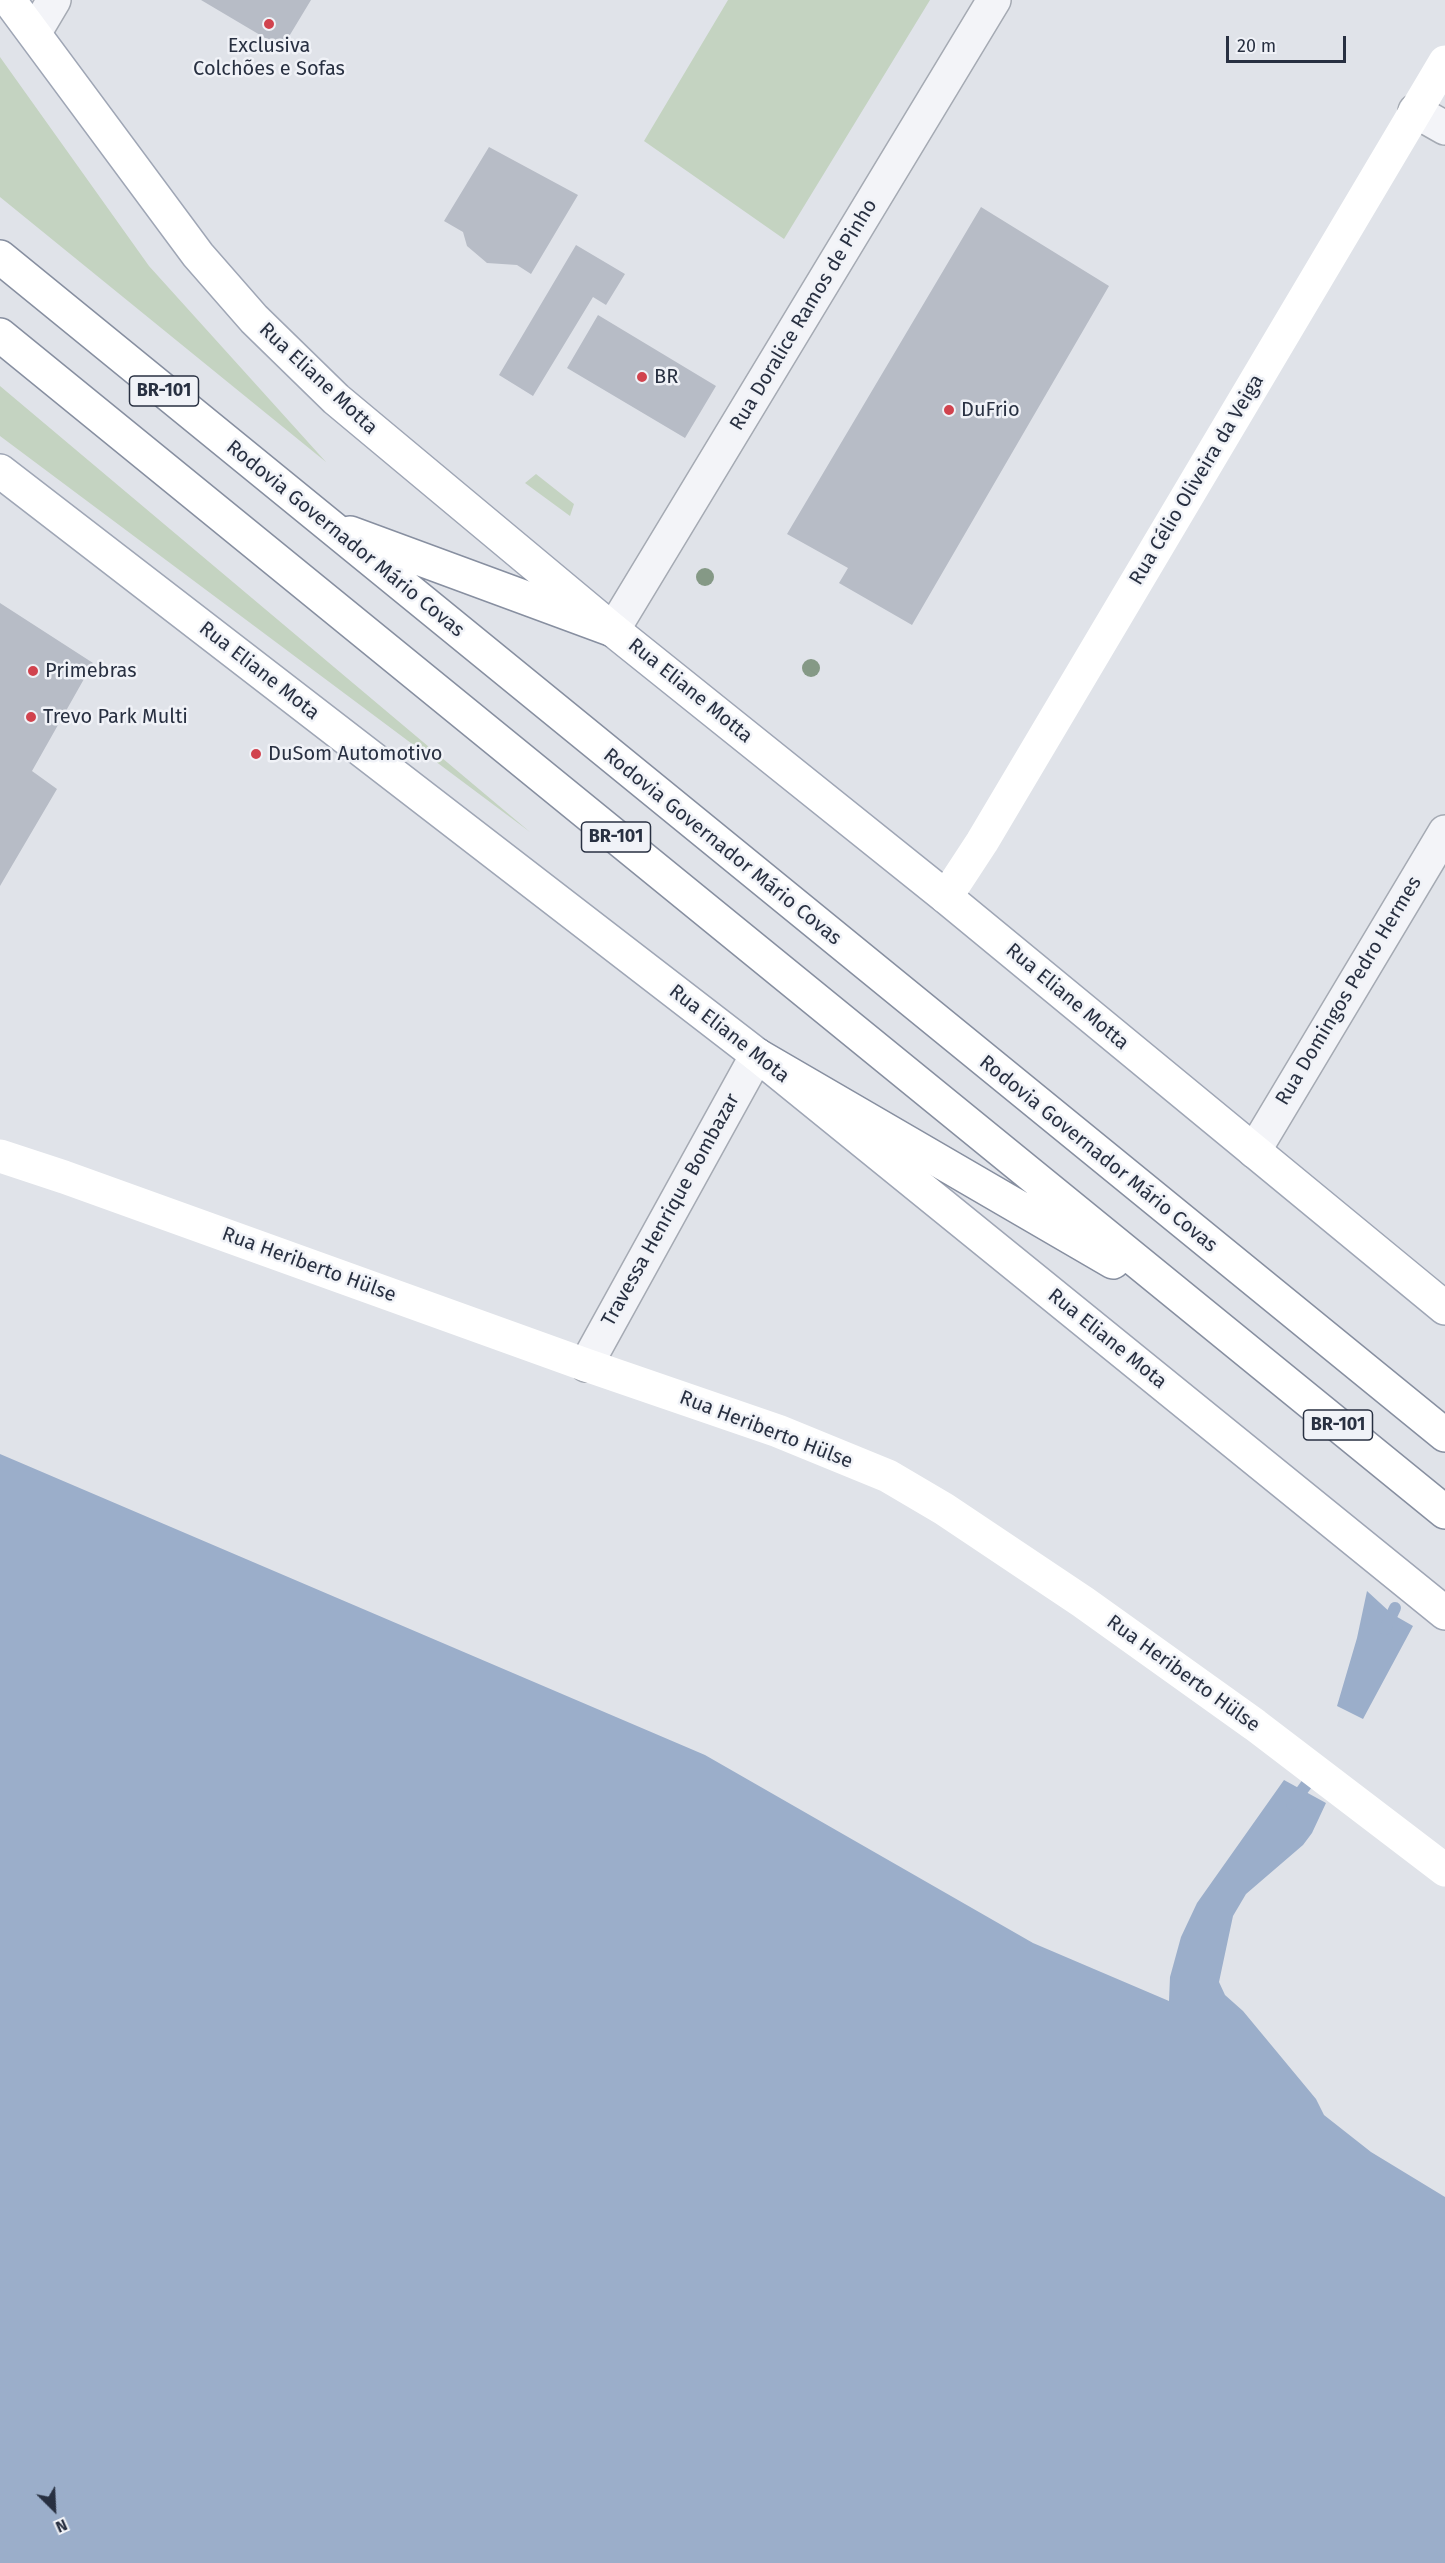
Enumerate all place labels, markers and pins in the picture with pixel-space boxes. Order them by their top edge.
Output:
marker: Exclusiva Colchões e Sofas [262,17,276,31]
place label: Exclusiva Colchões e Sofas [193,34,345,81]
place label: BR [654,365,678,389]
marker: BR [635,370,649,384]
place label: DuFrio [961,398,1020,422]
marker: DuFrio [942,403,956,417]
place label: Primebras [45,659,137,683]
marker: Primebras [26,664,40,678]
place label: Trevo Park Multi [43,705,188,729]
marker: Trevo Park Multi [24,710,38,724]
place label: DuSom Automotivo [268,742,442,766]
marker: DuSom Automotivo [249,747,263,761]

